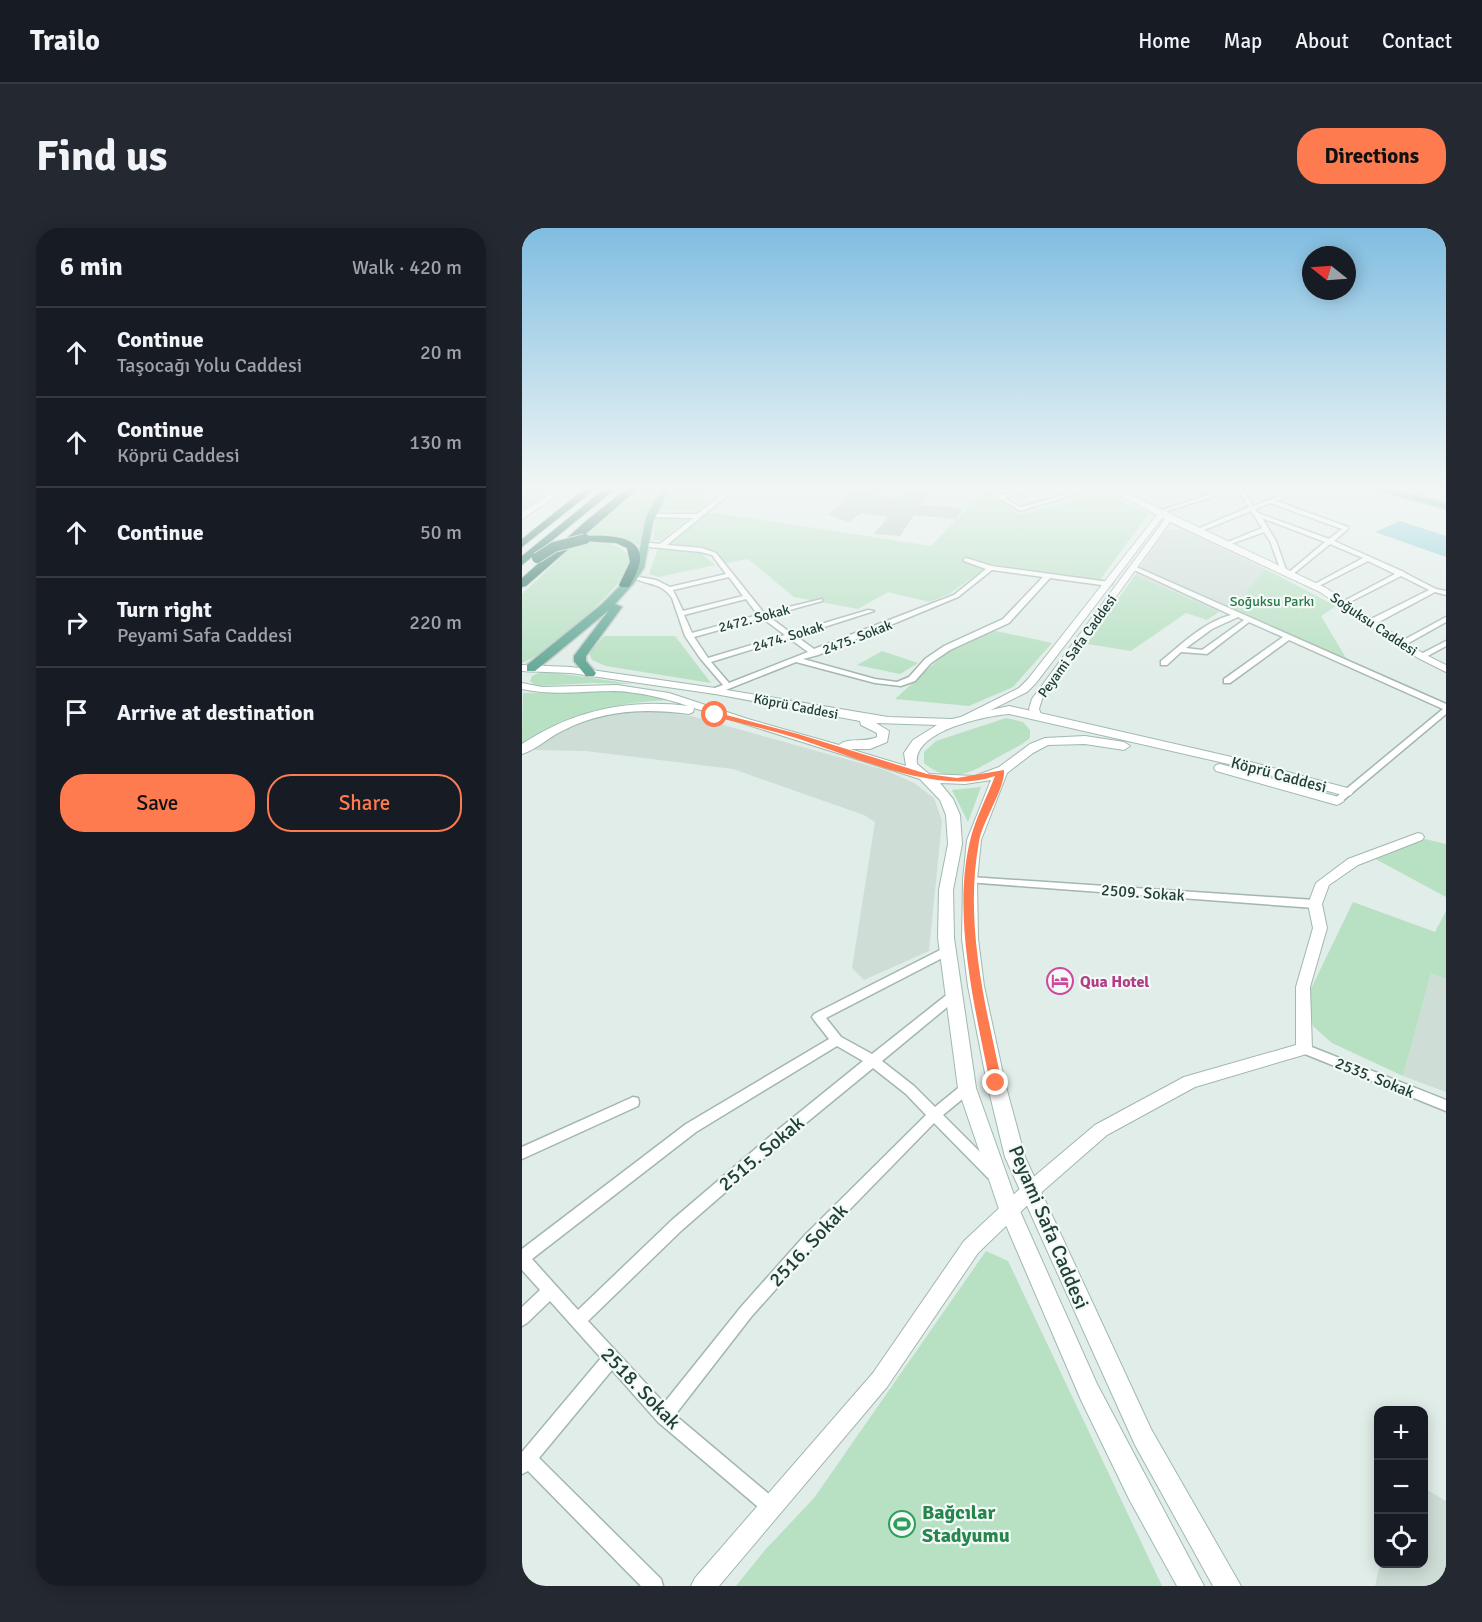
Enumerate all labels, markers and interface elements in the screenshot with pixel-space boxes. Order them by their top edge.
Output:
text: Trailo [30,24,100,58]
text: Home [1138,28,1191,54]
text: Map [1224,28,1262,54]
text: About [1295,28,1349,54]
text: Contact [1382,28,1452,54]
button: Directions [1297,128,1446,184]
text: Find us [36,131,167,182]
north arrow [1302,246,1356,300]
text: 6 min [60,251,123,283]
text: Walk · 420 m [352,255,462,280]
text: Continue [117,326,204,353]
icon: ahead [60,336,93,369]
text: 20 m [420,340,462,365]
text: Taşocağı Yolu Caddesi [117,353,302,378]
text: Continue [117,416,204,443]
icon: ahead [60,426,93,459]
text: 130 m [409,430,462,455]
text: Köprü Caddesi [117,443,240,468]
icon: ahead [60,516,93,549]
text: Continue [117,519,204,546]
text: 50 m [420,520,462,545]
street label: Soğuksu Caddesi [1327,589,1420,660]
street label: Peyami Safa Caddesi [1034,592,1120,701]
park label: Soğuksu Parkı [1230,593,1314,610]
text: Turn right [117,596,212,623]
street label: 2472. Sokak [717,601,792,636]
icon: right [60,606,93,639]
text: 220 m [409,610,462,635]
street label: 2475. Sokak [820,616,894,659]
street label: 2474. Sokak [751,618,826,655]
text: Peyami Safa Caddesi [117,623,292,648]
street label: Köprü Caddesi [752,690,840,723]
icon: arrive [60,696,93,729]
text: Arrive at destination [117,699,314,726]
route start [701,701,727,727]
street label: Köprü Caddesi [1229,753,1329,797]
button: Save [60,774,255,832]
button: Share [267,774,462,832]
street label: 2509. Sokak [1101,880,1185,906]
hotel icon: Qua Hotel [1045,966,1075,996]
place label: Qua Hotel [1080,972,1149,992]
street label: 2535. Sokak [1332,1053,1417,1103]
route end [982,1069,1008,1095]
street label: 2515. Sokak [713,1110,809,1197]
street label: Peyami Safa Caddesi [1003,1142,1094,1313]
street label: 2516. Sokak [764,1199,853,1292]
street label: 2518. Sokak [595,1342,686,1435]
map controls [1374,1406,1428,1568]
button: + [1374,1406,1428,1460]
button: − [1374,1460,1428,1514]
place label: Bağcılar Stadyumu [922,1500,1010,1548]
sports icon: Bağcılar Stadyumu [887,1509,917,1539]
button: locate [1374,1514,1428,1568]

